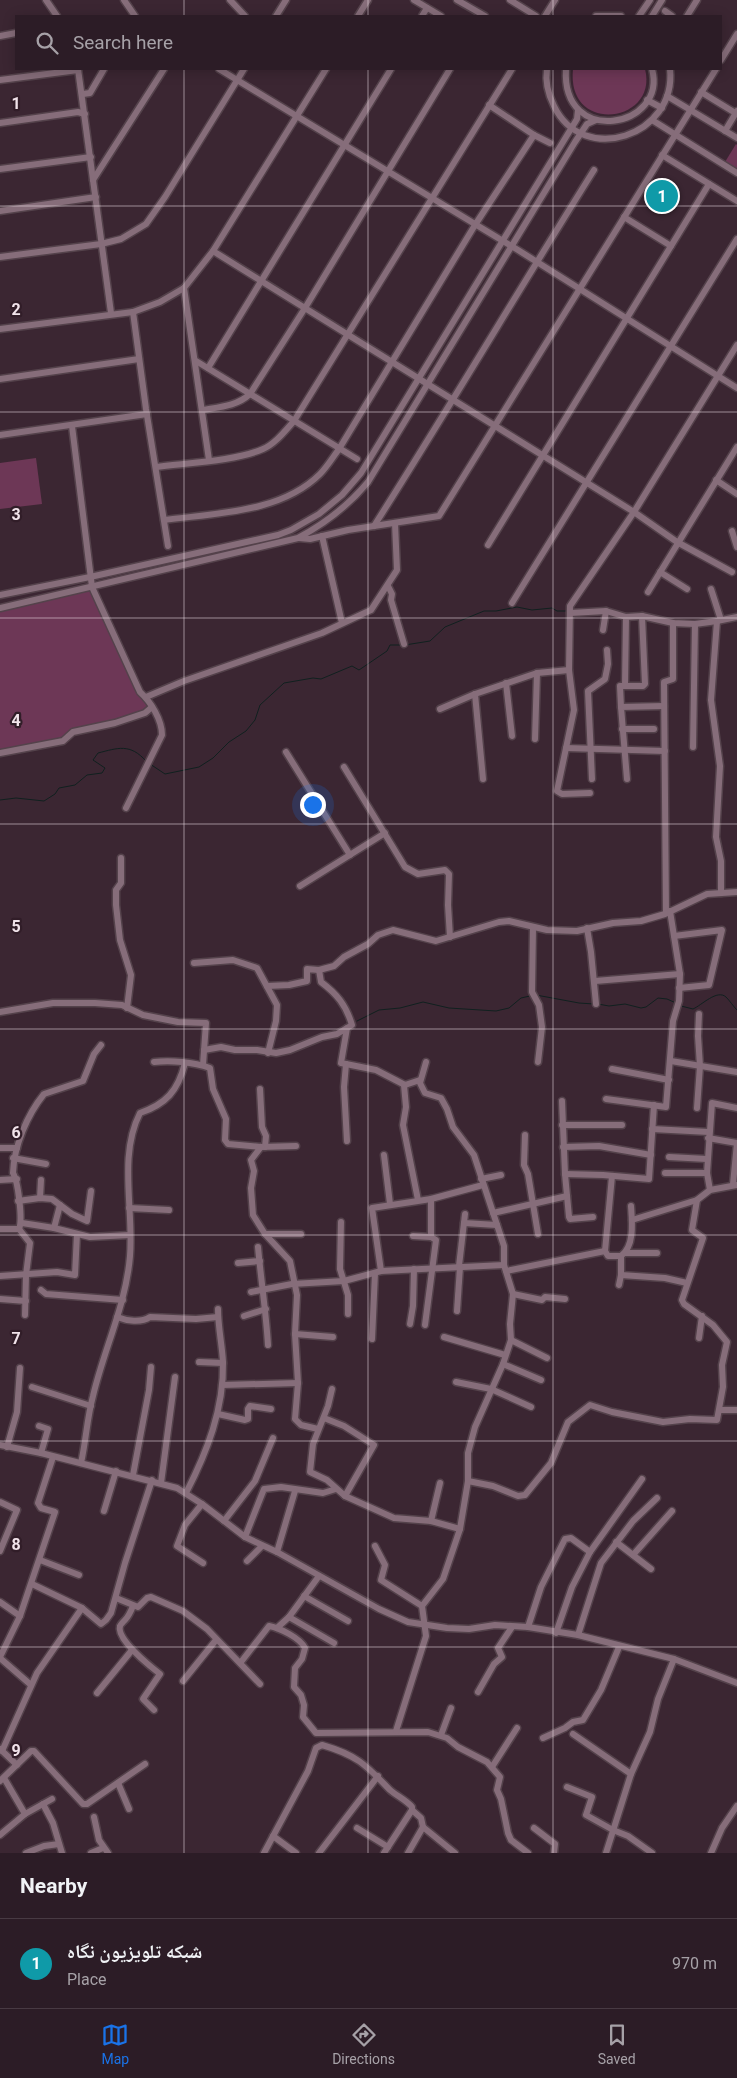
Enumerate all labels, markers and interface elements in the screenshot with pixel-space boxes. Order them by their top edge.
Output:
search box [15,15,722,70]
icon: search [33,29,61,57]
text: Search here [73,31,173,54]
text: 1 [11,94,21,113]
pin: 1 [646,177,678,215]
text: 2 [11,300,21,319]
text: 3 [11,505,21,524]
text: 4 [11,711,21,730]
your location [300,792,326,818]
text: 5 [11,917,21,936]
text: 6 [11,1123,21,1142]
text: 7 [11,1329,21,1348]
text: 8 [11,1535,21,1554]
text: 9 [11,1741,21,1760]
text: Nearby [20,1874,87,1898]
text: شبکه تلویزیون نگاه [67,1940,202,1963]
text: 1 [31,1954,41,1973]
text: 970 m [672,1954,717,1973]
text: Place [67,1970,107,1989]
tab: Map [101,2021,129,2067]
tab: Directions [332,2021,395,2067]
tab: Saved [598,2021,636,2067]

